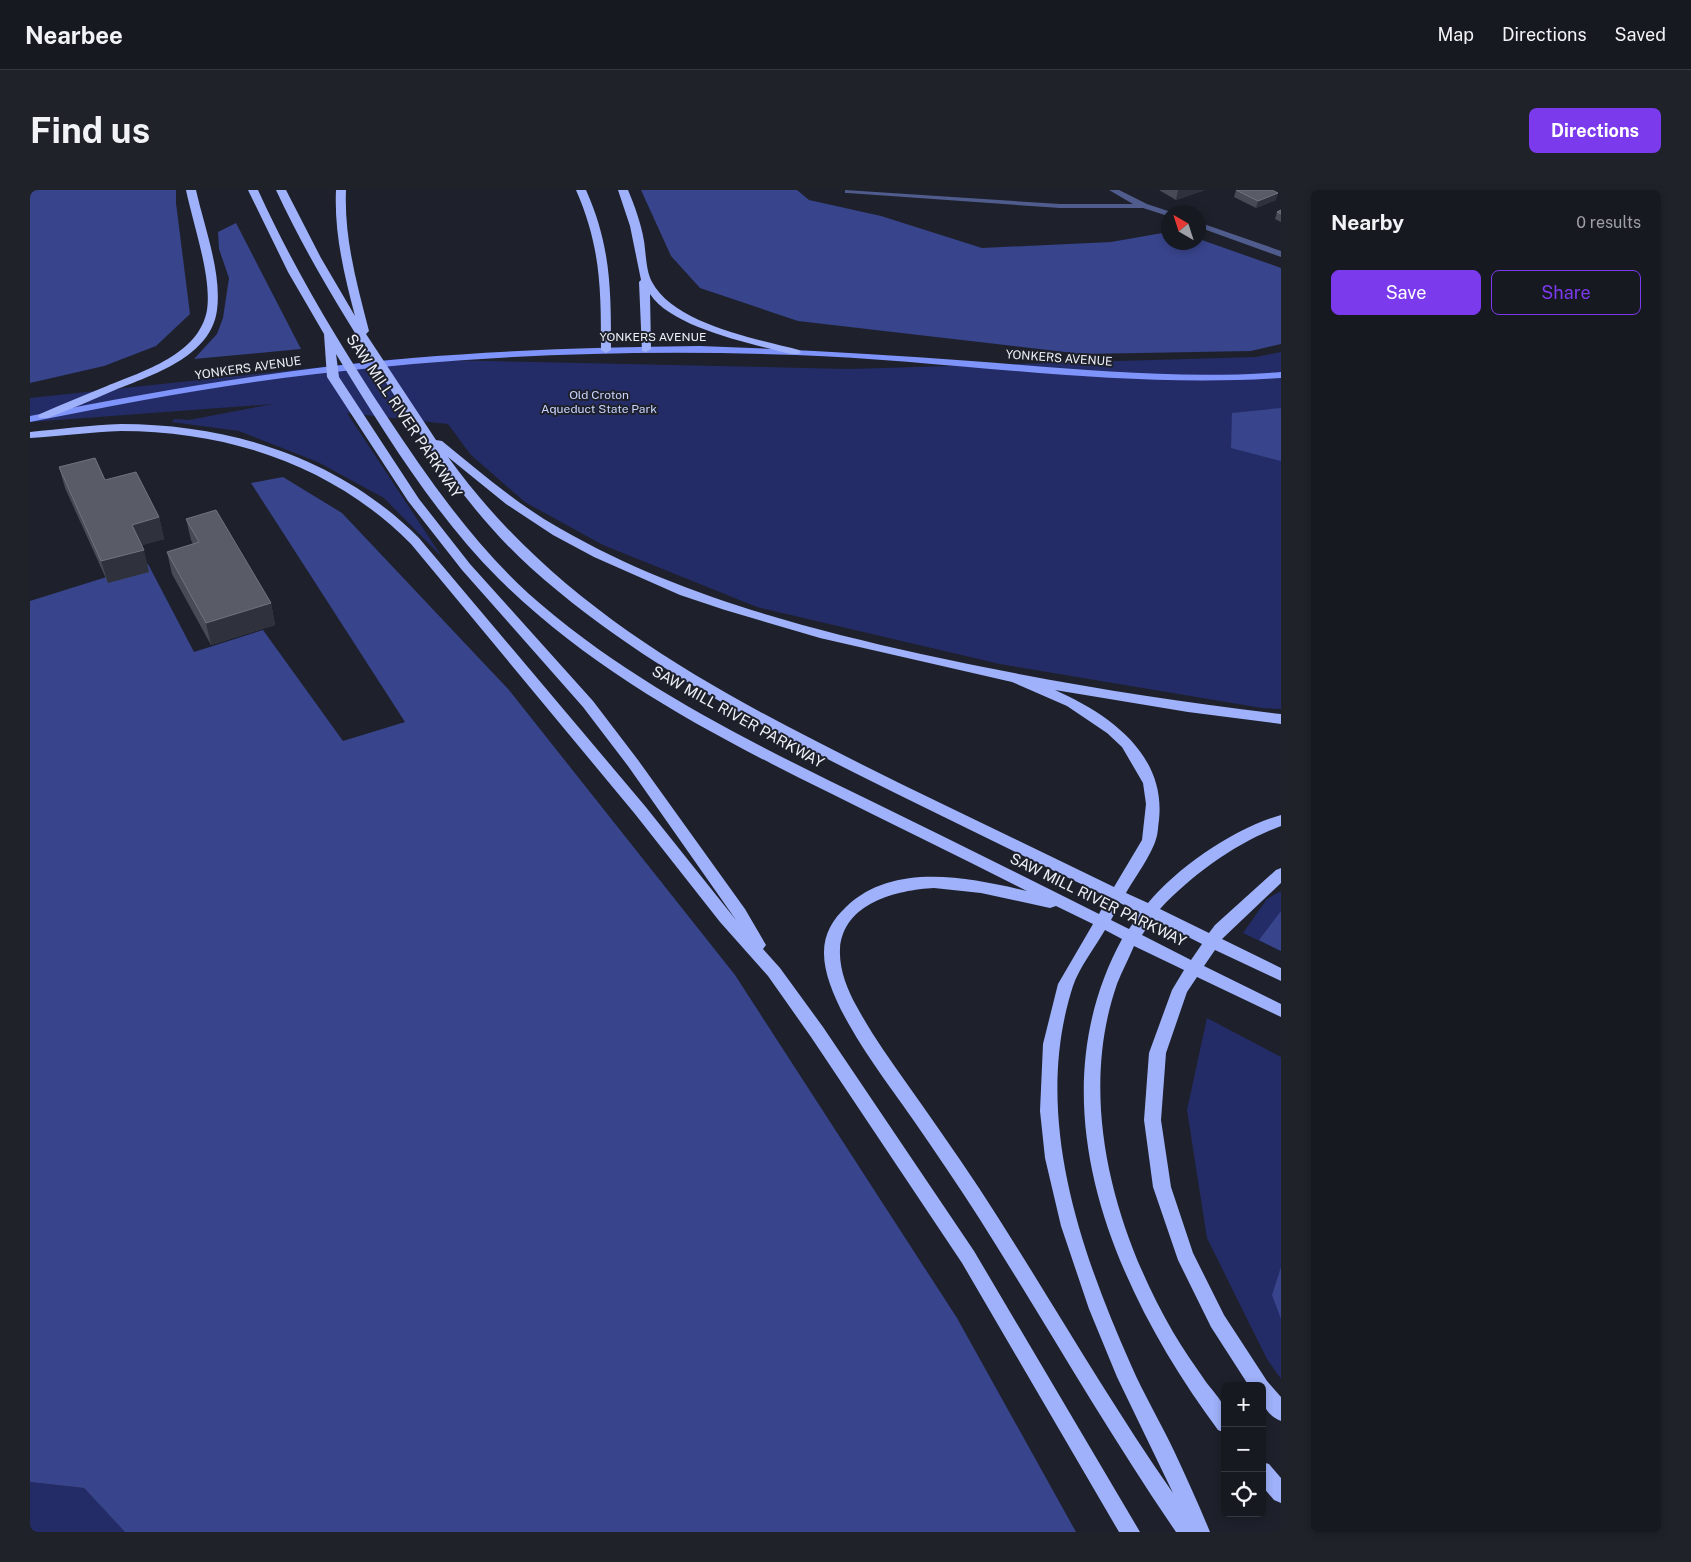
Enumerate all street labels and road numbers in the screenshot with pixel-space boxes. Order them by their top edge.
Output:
street label: YONKERS AVENUE [600,330,706,344]
street label: SAW MILL RIVER PARKWAY [343,331,466,501]
street label: YONKERS AVENUE [1005,347,1113,369]
street label: YONKERS AVENUE [194,354,302,382]
street label: SAW MILL RIVER PARKWAY [649,662,827,771]
street label: SAW MILL RIVER PARKWAY [1007,849,1189,950]

